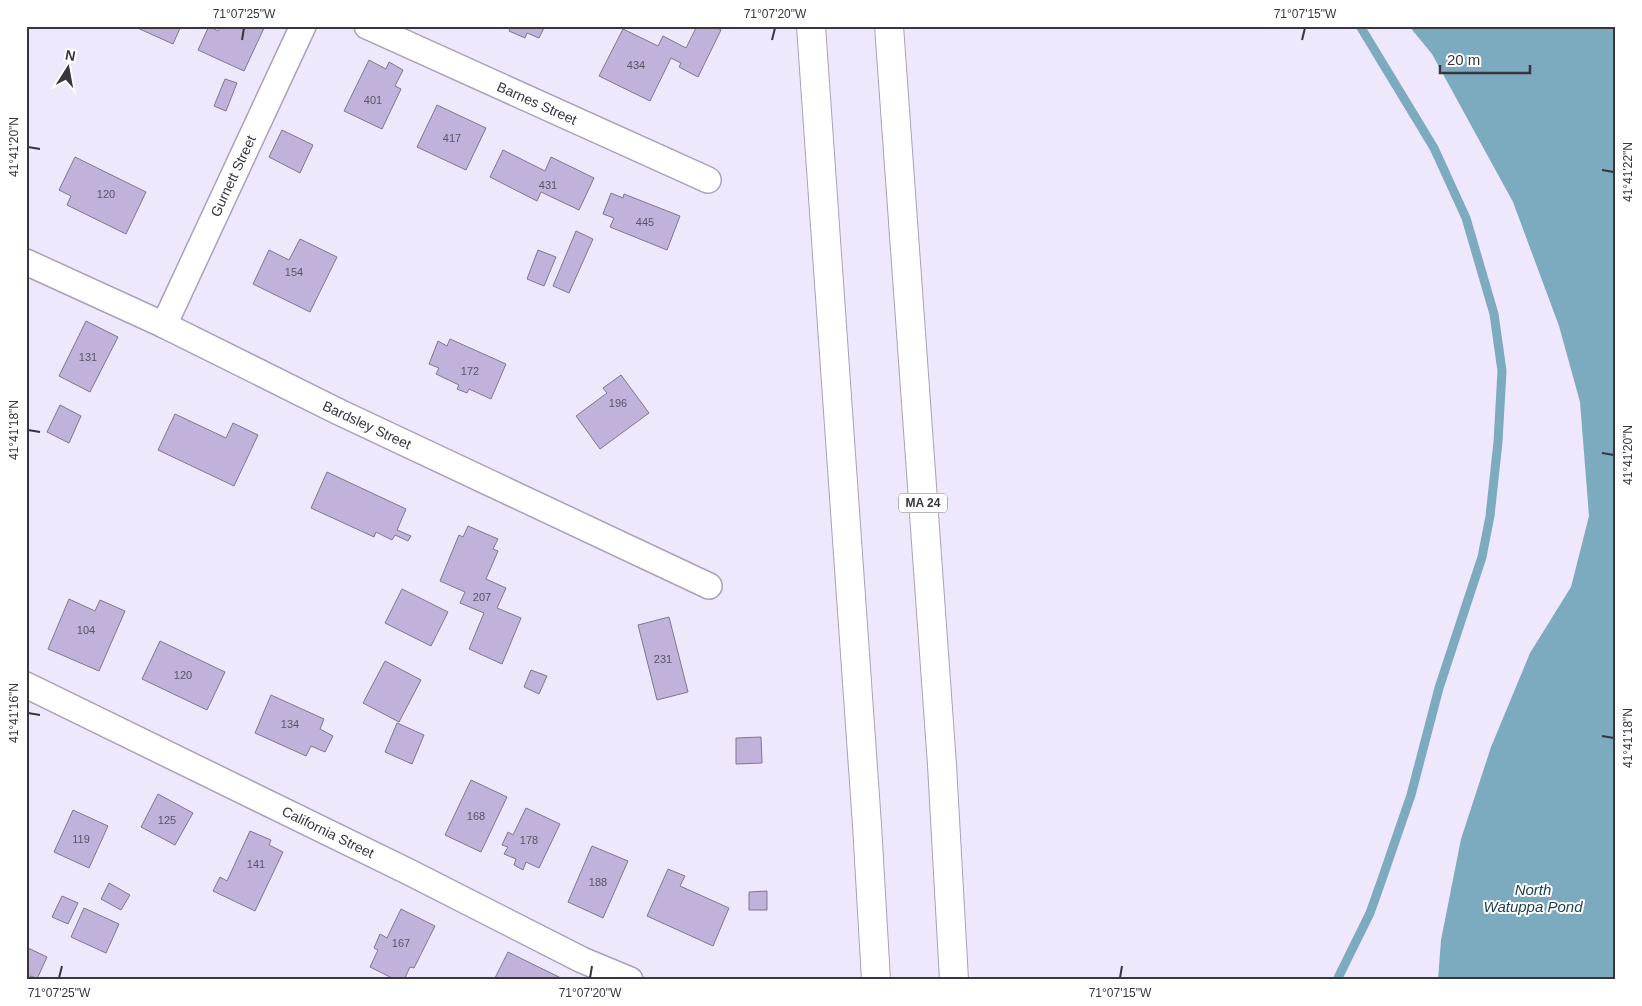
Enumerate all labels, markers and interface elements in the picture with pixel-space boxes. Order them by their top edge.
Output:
text: 71°07'25"W [213,7,276,21]
text: 71°07'20"W [744,7,807,21]
text: 71°07'15"W [1274,7,1337,21]
north arrow [42,42,92,92]
scale bar [1440,42,1530,74]
text: N [64,46,77,64]
text: 20 m [1447,51,1480,68]
house number: 434 [627,59,645,71]
street label: Barnes Street [495,78,579,128]
house number: 401 [364,94,382,106]
text: 41°41'20"N [7,117,21,177]
house number: 417 [443,132,461,144]
street label: Gurnett Street [207,133,259,219]
text: 41°41'22"N [1621,142,1635,202]
house number: 431 [539,179,557,191]
house number: 120 [97,188,115,200]
house number: 445 [636,216,654,228]
house number: 154 [285,266,303,278]
house number: 131 [79,351,97,363]
house number: 172 [461,365,479,377]
house number: 196 [609,397,627,409]
street label: Bardsley Street [320,398,414,453]
text: 41°41'18"N [7,400,21,460]
text: 41°41'20"N [1621,425,1635,485]
road number: MA 24 [899,493,947,512]
house number: 207 [473,591,491,603]
house number: 104 [77,624,95,636]
house number: 231 [654,653,672,665]
house number: 120 [174,669,192,681]
text: 41°41'16"N [7,683,21,743]
text: 41°41'18"N [1621,708,1635,768]
house number: 134 [281,718,299,730]
street label: California Street [279,803,377,861]
house number: 168 [467,810,485,822]
house number: 125 [158,814,176,826]
house number: 119 [72,833,90,845]
house number: 178 [520,834,538,846]
house number: 141 [247,858,265,870]
house number: 188 [589,876,607,888]
water label: North Watuppa Pond [1484,881,1583,915]
house number: 167 [392,937,410,949]
text: 71°07'25"W [28,986,91,1000]
text: 71°07'20"W [559,986,622,1000]
text: 71°07'15"W [1089,986,1152,1000]

